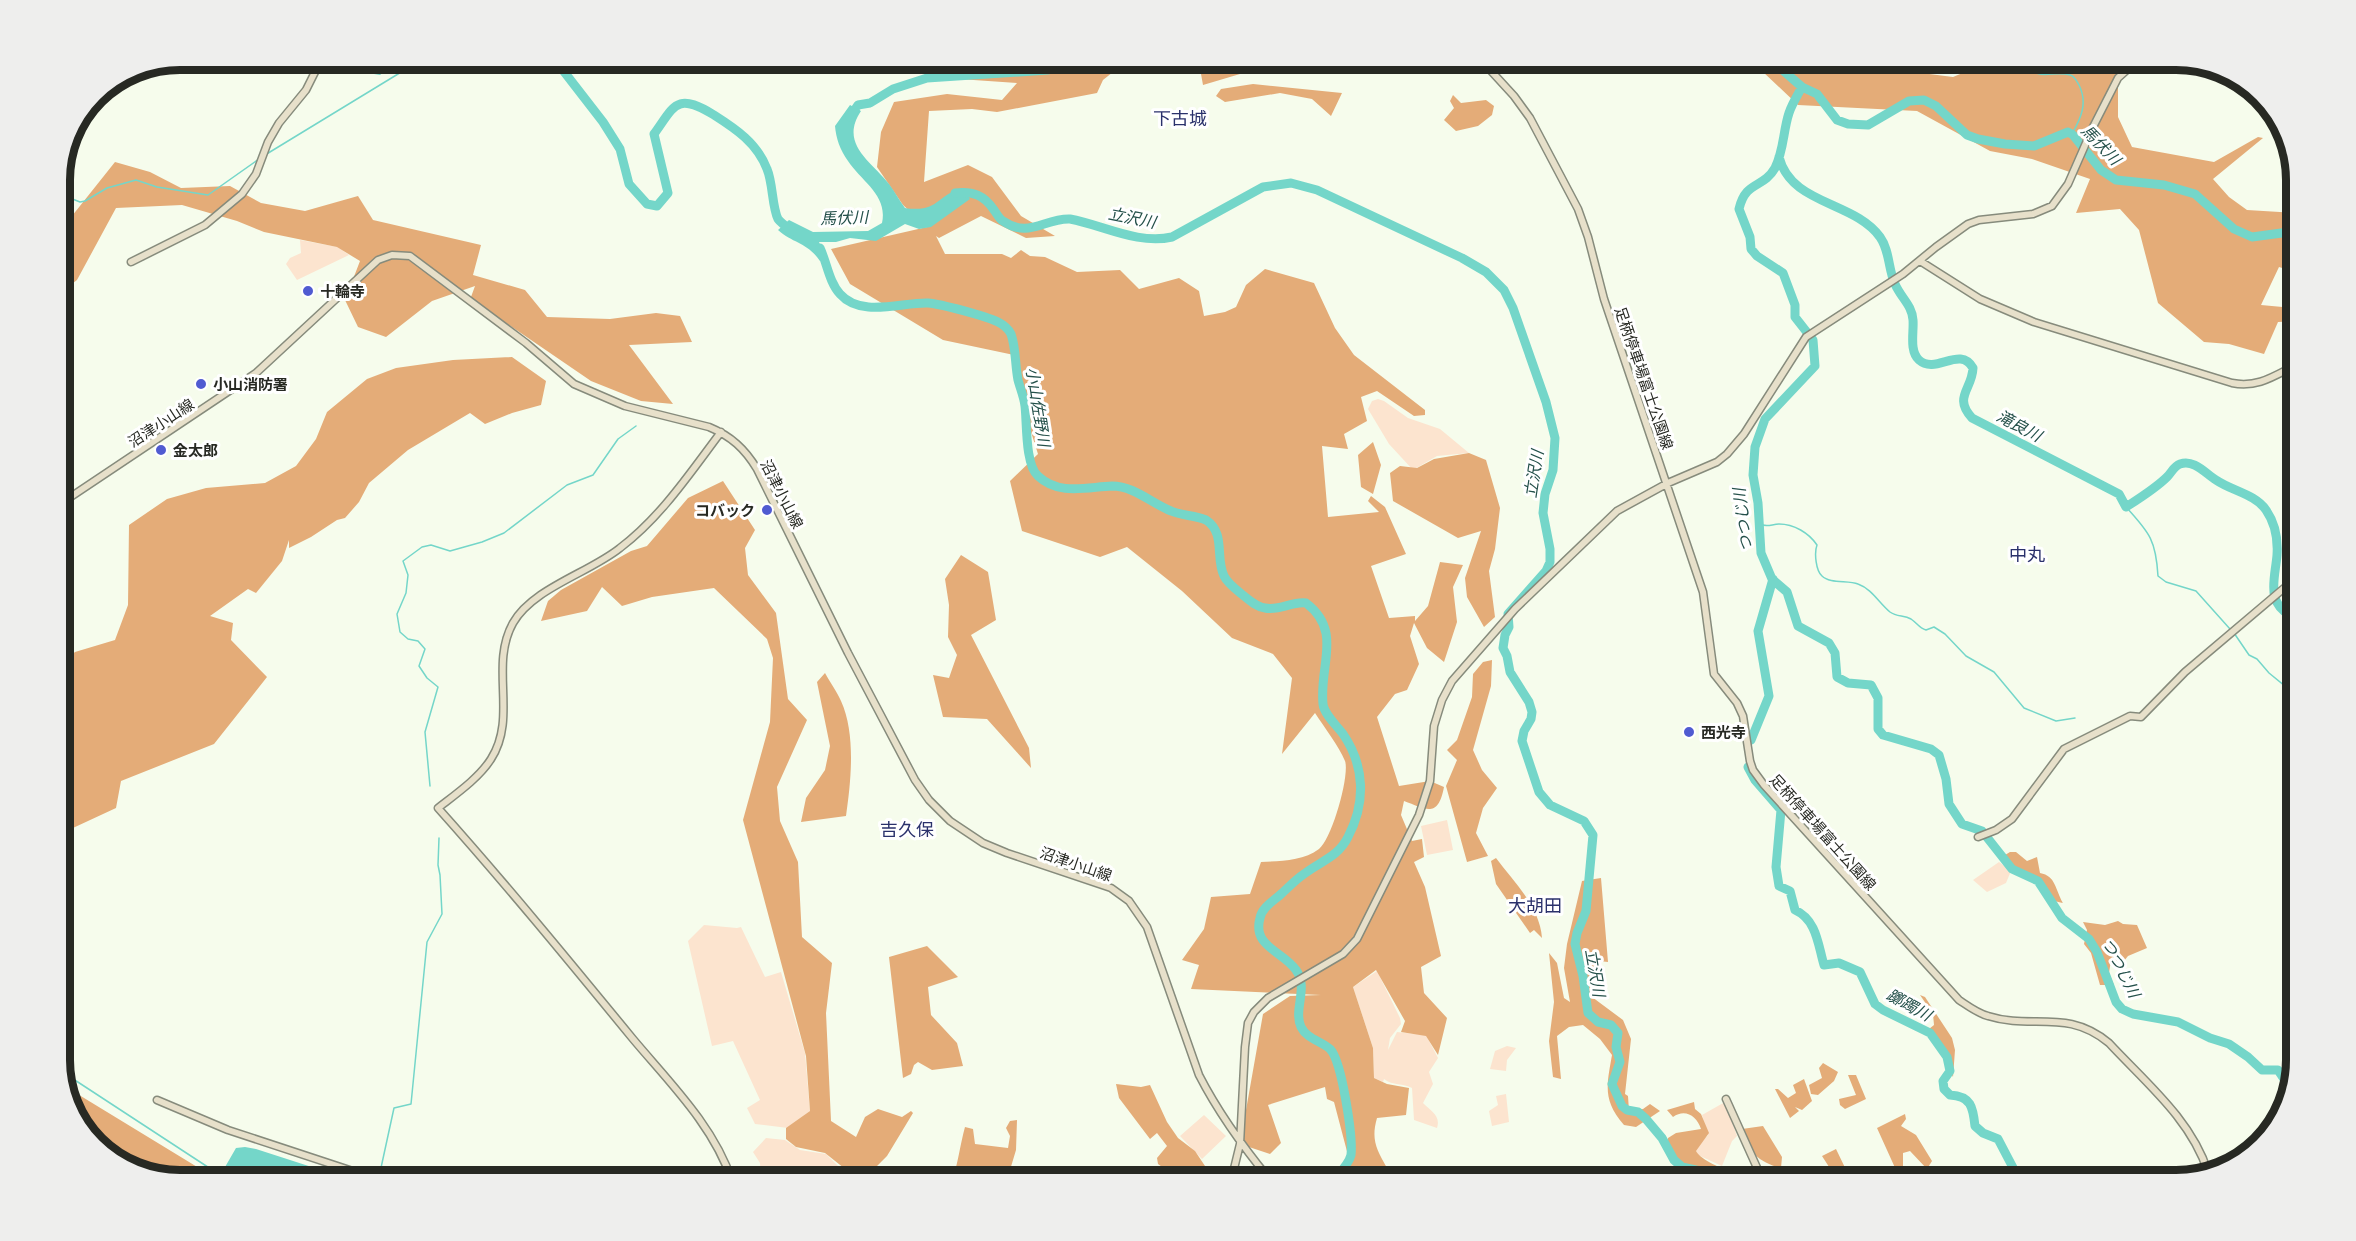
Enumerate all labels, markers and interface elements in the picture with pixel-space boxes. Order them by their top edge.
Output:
district label: 下古城 [1153,108,1207,129]
water label: 馬伏川 [2077,121,2126,170]
water label: 立沢川 [1107,204,1159,232]
water label: 馬伏川 [820,208,870,228]
place label: 十輪寺 [320,283,365,300]
marker: 十輪寺 [301,284,315,298]
street label: 足柄停車場富士公園線 [1612,304,1676,452]
water label: 小山佐野川 [1022,366,1054,450]
place label: 小山消防署 [213,376,288,393]
marker: 小山消防署 [194,377,208,391]
street label: 沼津小山線 [125,395,197,451]
water label: 滝良川 [1993,406,2046,447]
place label: 金太郎 [173,442,218,459]
marker: 金太郎 [154,443,168,457]
water label: 立沢川 [1521,447,1547,499]
street label: 沼津小山線 [757,457,807,531]
water label: つつじ川 [1729,485,1756,553]
place label: コバック [695,502,755,519]
marker: コバック [760,503,774,517]
district label: 中丸 [2009,544,2045,565]
place label: 西光寺 [1701,724,1746,741]
marker: 西光寺 [1682,725,1696,739]
street label: 足柄停車場富士公園線 [1766,771,1880,893]
district label: 吉久保 [880,819,934,840]
street label: 沼津小山線 [1038,844,1114,884]
district label: 大胡田 [1508,895,1562,916]
water label: つつじ川 [2098,935,2145,1003]
water label: 立沢川 [1581,948,1609,1000]
water label: 躑躅川 [1883,985,1936,1026]

